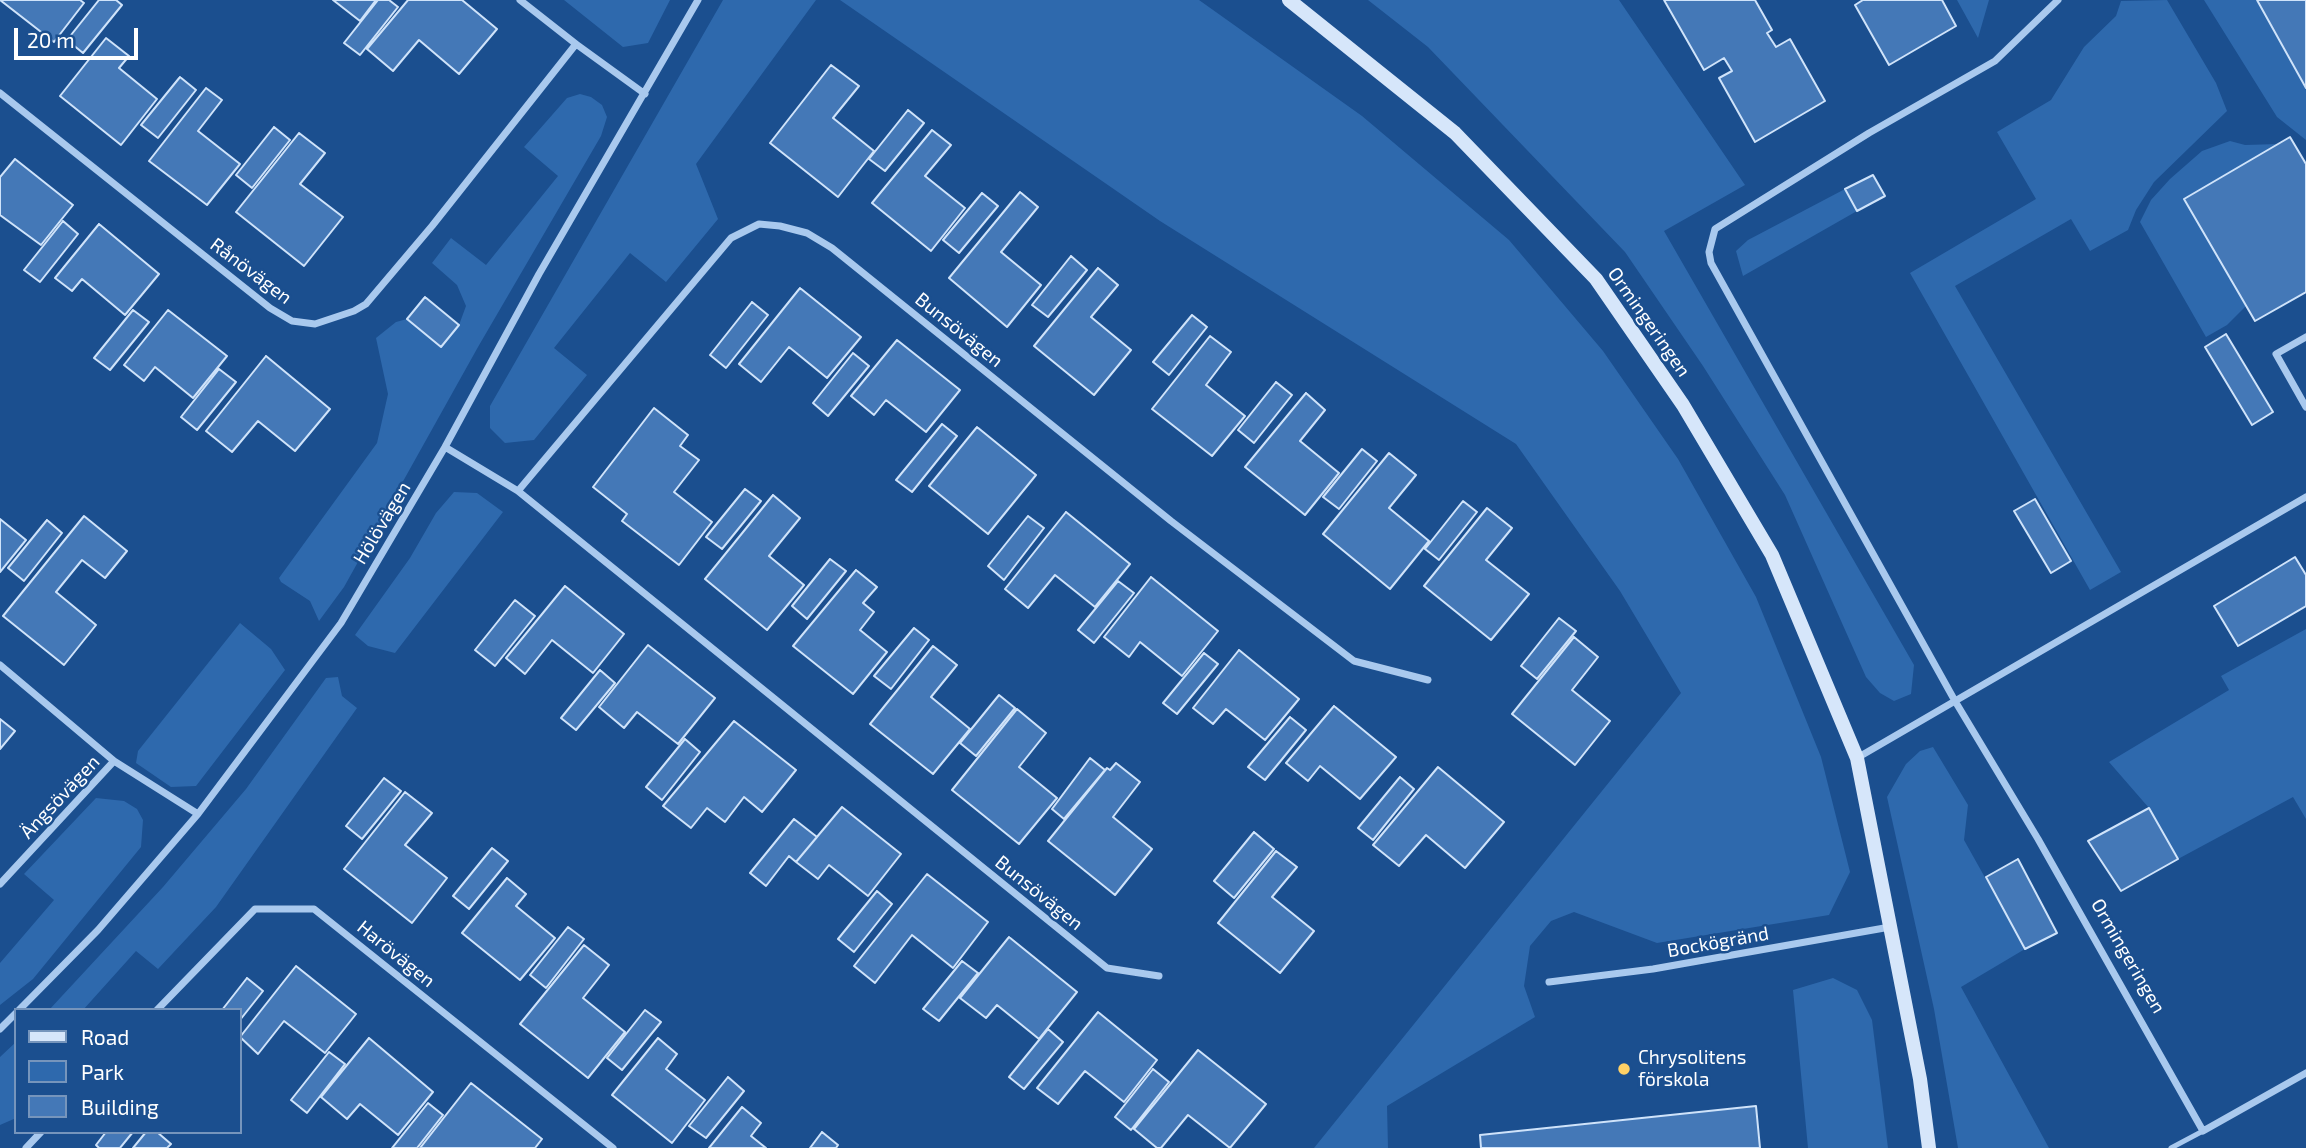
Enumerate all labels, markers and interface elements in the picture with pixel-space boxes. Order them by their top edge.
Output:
scale bar [18,14,142,58]
text: 20 m [27,27,75,52]
street label: Rånövägen [206,233,296,309]
street label: Ormingeringen [1603,263,1695,381]
street label: Bunsövägen [911,288,1007,372]
street label: Hölövägen [349,478,415,568]
street label: Ängsövägen [16,750,104,844]
street label: Bunsövägen [991,851,1087,935]
street label: Ormingeringen [2086,895,2170,1017]
street label: Harövägen [353,916,439,992]
street label: Bockögränd [1665,922,1771,962]
legend [14,1008,242,1134]
text: Road [81,1024,129,1049]
place label: Chrysolitens förskola [1638,1047,1746,1091]
text: Park [81,1059,124,1084]
marker: Chrysolitens förskola [1616,1061,1632,1077]
text: Building [81,1094,159,1119]

